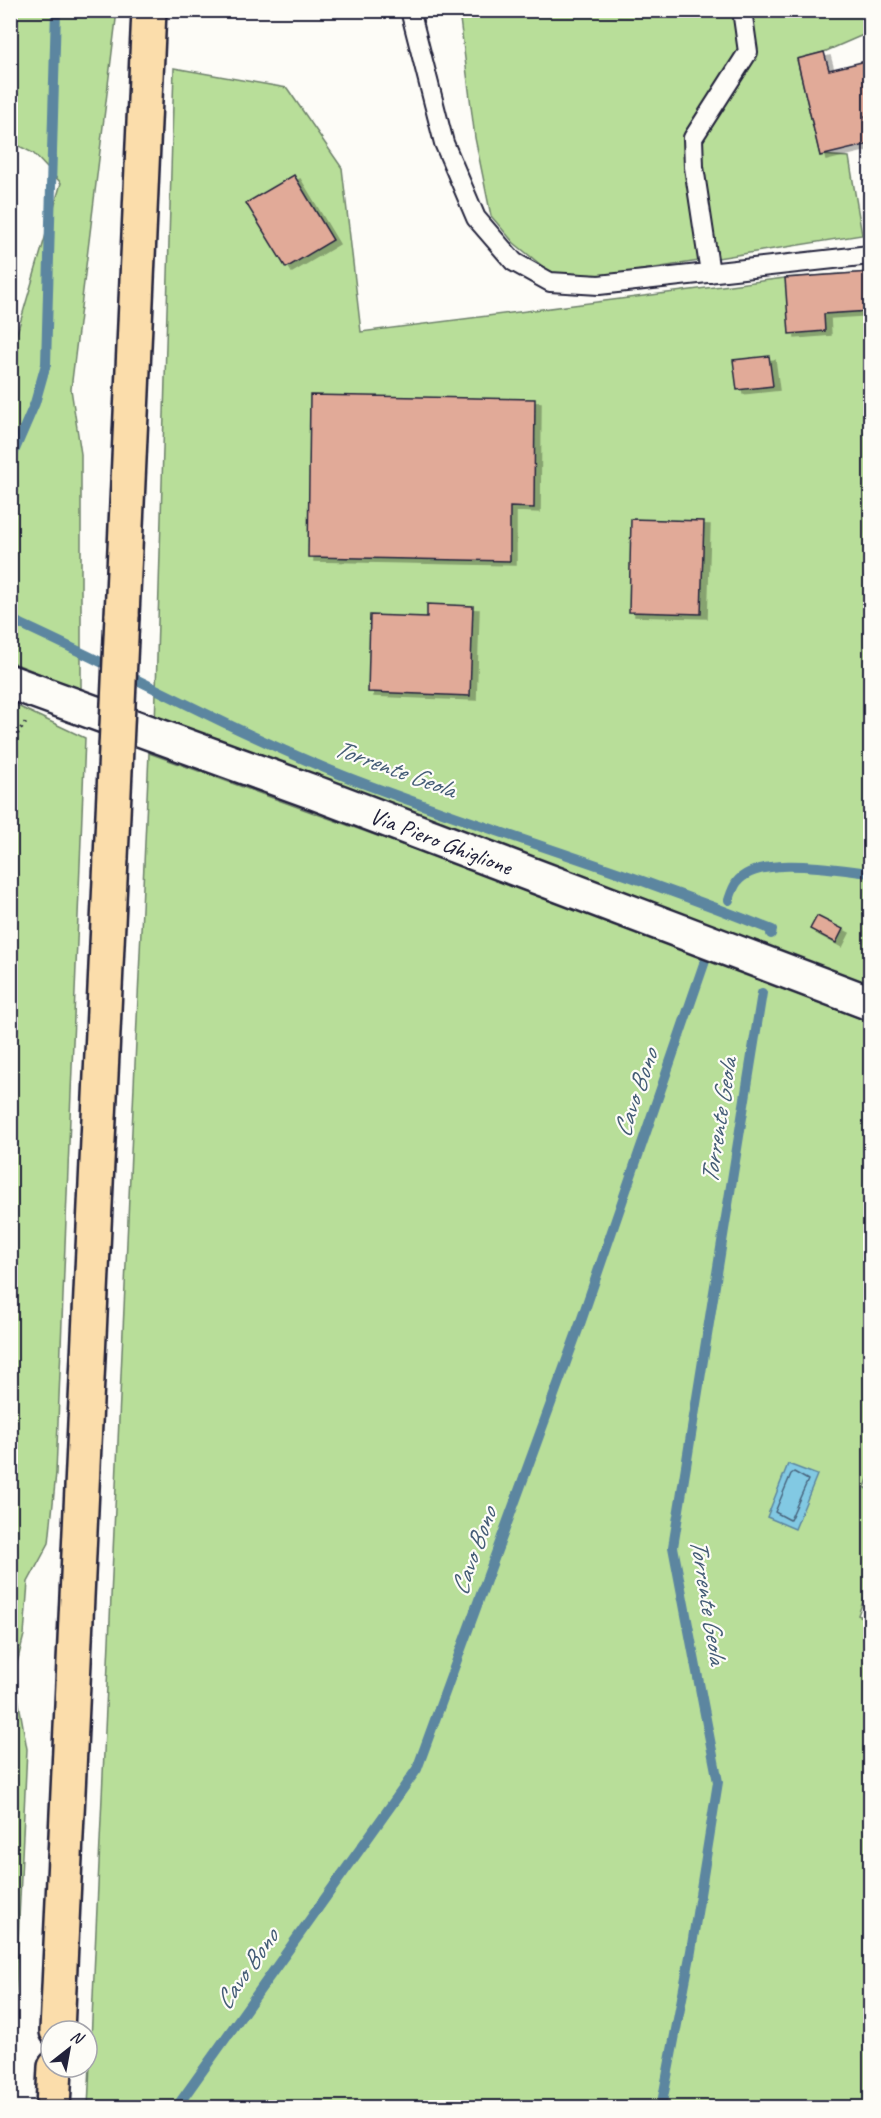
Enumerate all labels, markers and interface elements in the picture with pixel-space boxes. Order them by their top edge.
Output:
water label: Torrente Geola [330,731,463,807]
street label: Via Piero Ghiglione [366,800,518,883]
water label: Cavo Bono [605,1041,667,1141]
water label: Torrente Geola [692,1053,745,1186]
water label: Cavo Bono [442,1499,506,1599]
water label: Torrente Geola [682,1536,735,1669]
water label: Cavo Bono [207,1920,288,2016]
north arrow [39,2019,99,2079]
text: N [67,2026,88,2050]

